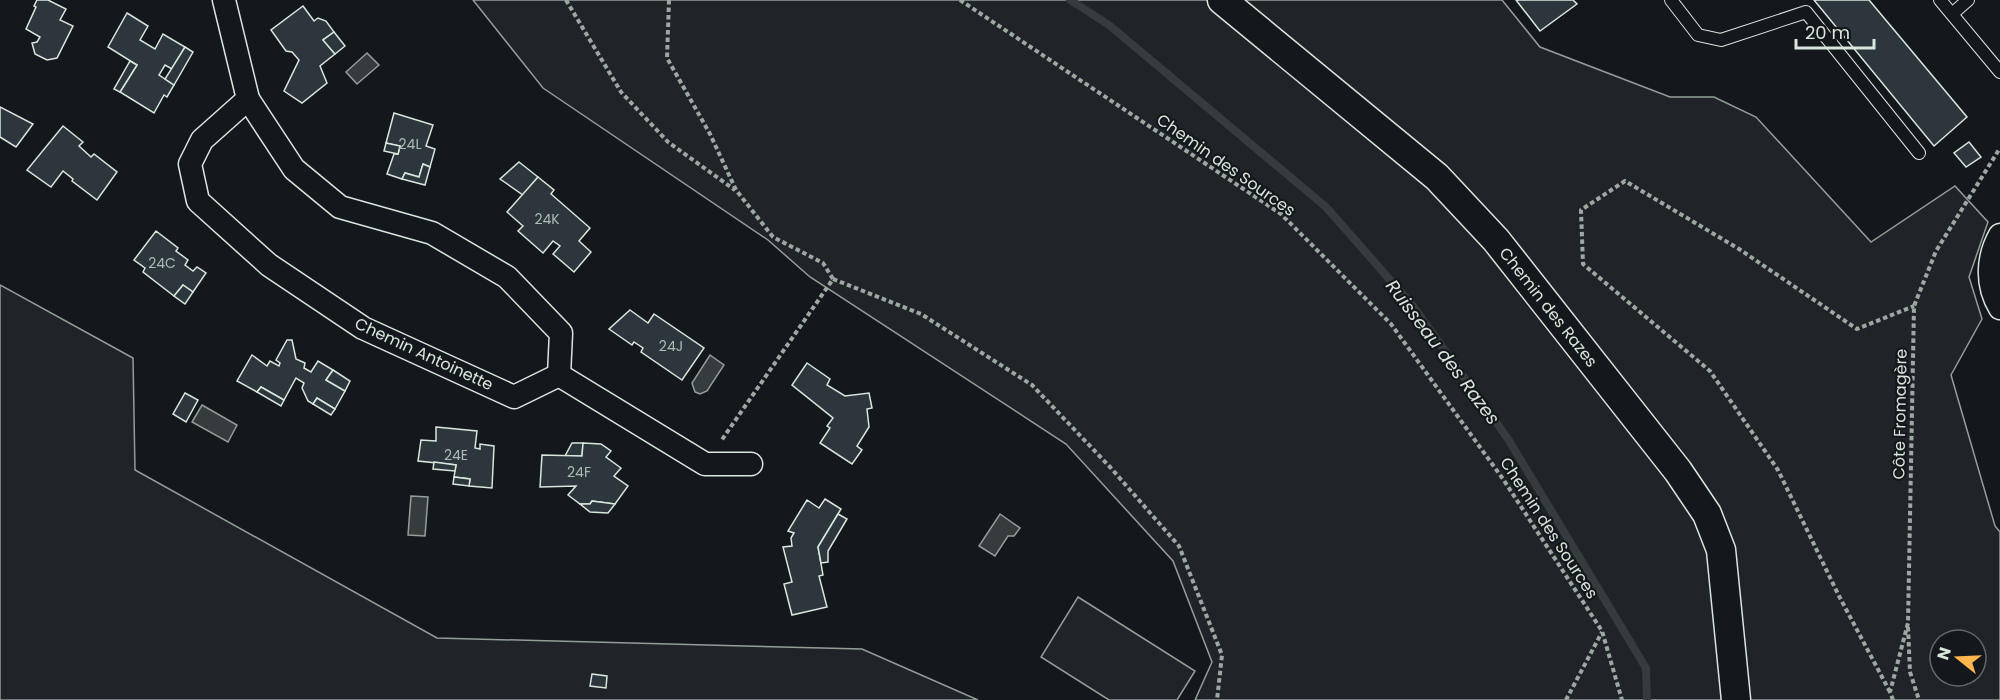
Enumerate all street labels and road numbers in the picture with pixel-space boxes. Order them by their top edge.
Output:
street label: Chemin des Sources [1152,108,1300,222]
street label: Chemin des Razes [1494,242,1603,372]
street label: Chemin Antoinette [351,312,497,396]
street label: Côte Fromagère [1887,348,1913,480]
street label: Chemin des Sources [1495,453,1603,603]

